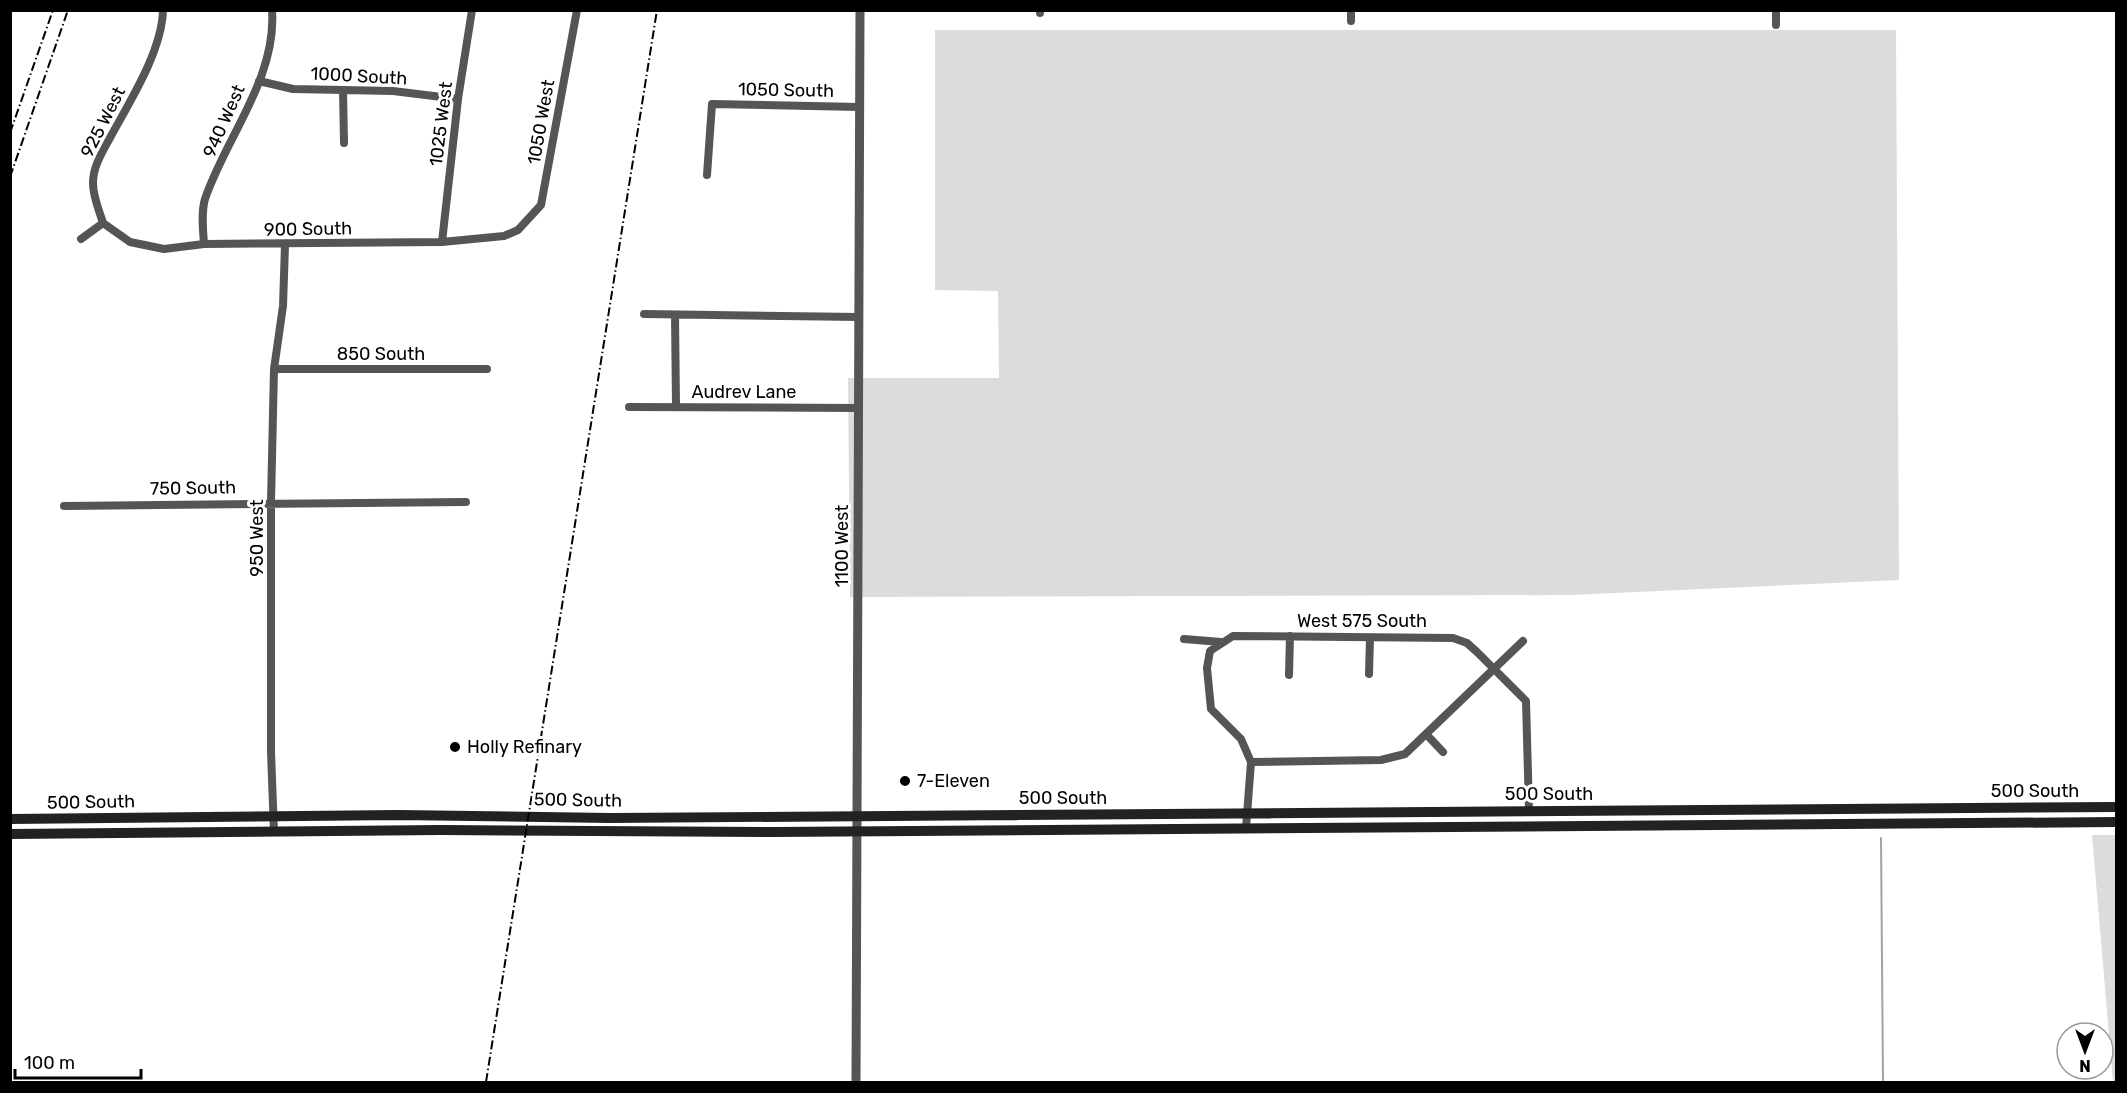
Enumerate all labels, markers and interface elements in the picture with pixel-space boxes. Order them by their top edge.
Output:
street label: 1000 South [310,62,408,90]
street label: 1050 West [523,78,559,166]
street label: 1050 South [738,78,834,102]
street label: 940 West [198,81,250,161]
street label: 1025 West [425,81,457,167]
street label: 925 West [76,83,130,161]
street label: 900 South [264,217,352,241]
street label: 850 South [337,343,425,365]
street label: Audrev Lane [692,381,796,403]
street label: 750 South [150,476,236,500]
street label: 950 West [246,499,268,577]
street label: 1100 West [831,505,853,587]
street label: West 575 South [1297,610,1427,632]
place label: Holly Refinary [467,736,582,758]
marker: Holly Refinary [448,740,462,754]
place label: 7-Eleven [917,770,990,792]
marker: 7-Eleven [898,774,912,788]
street label: 500 South [1991,780,2079,802]
street label: 500 South [1505,783,1593,805]
street label: 500 South [1019,787,1107,809]
street label: 500 South [534,788,622,812]
street label: 500 South [47,790,135,814]
north arrow [2055,1021,2115,1081]
scale bar [15,1042,141,1080]
text: 100 m [24,1052,75,1074]
text: N [2079,1056,2091,1075]

